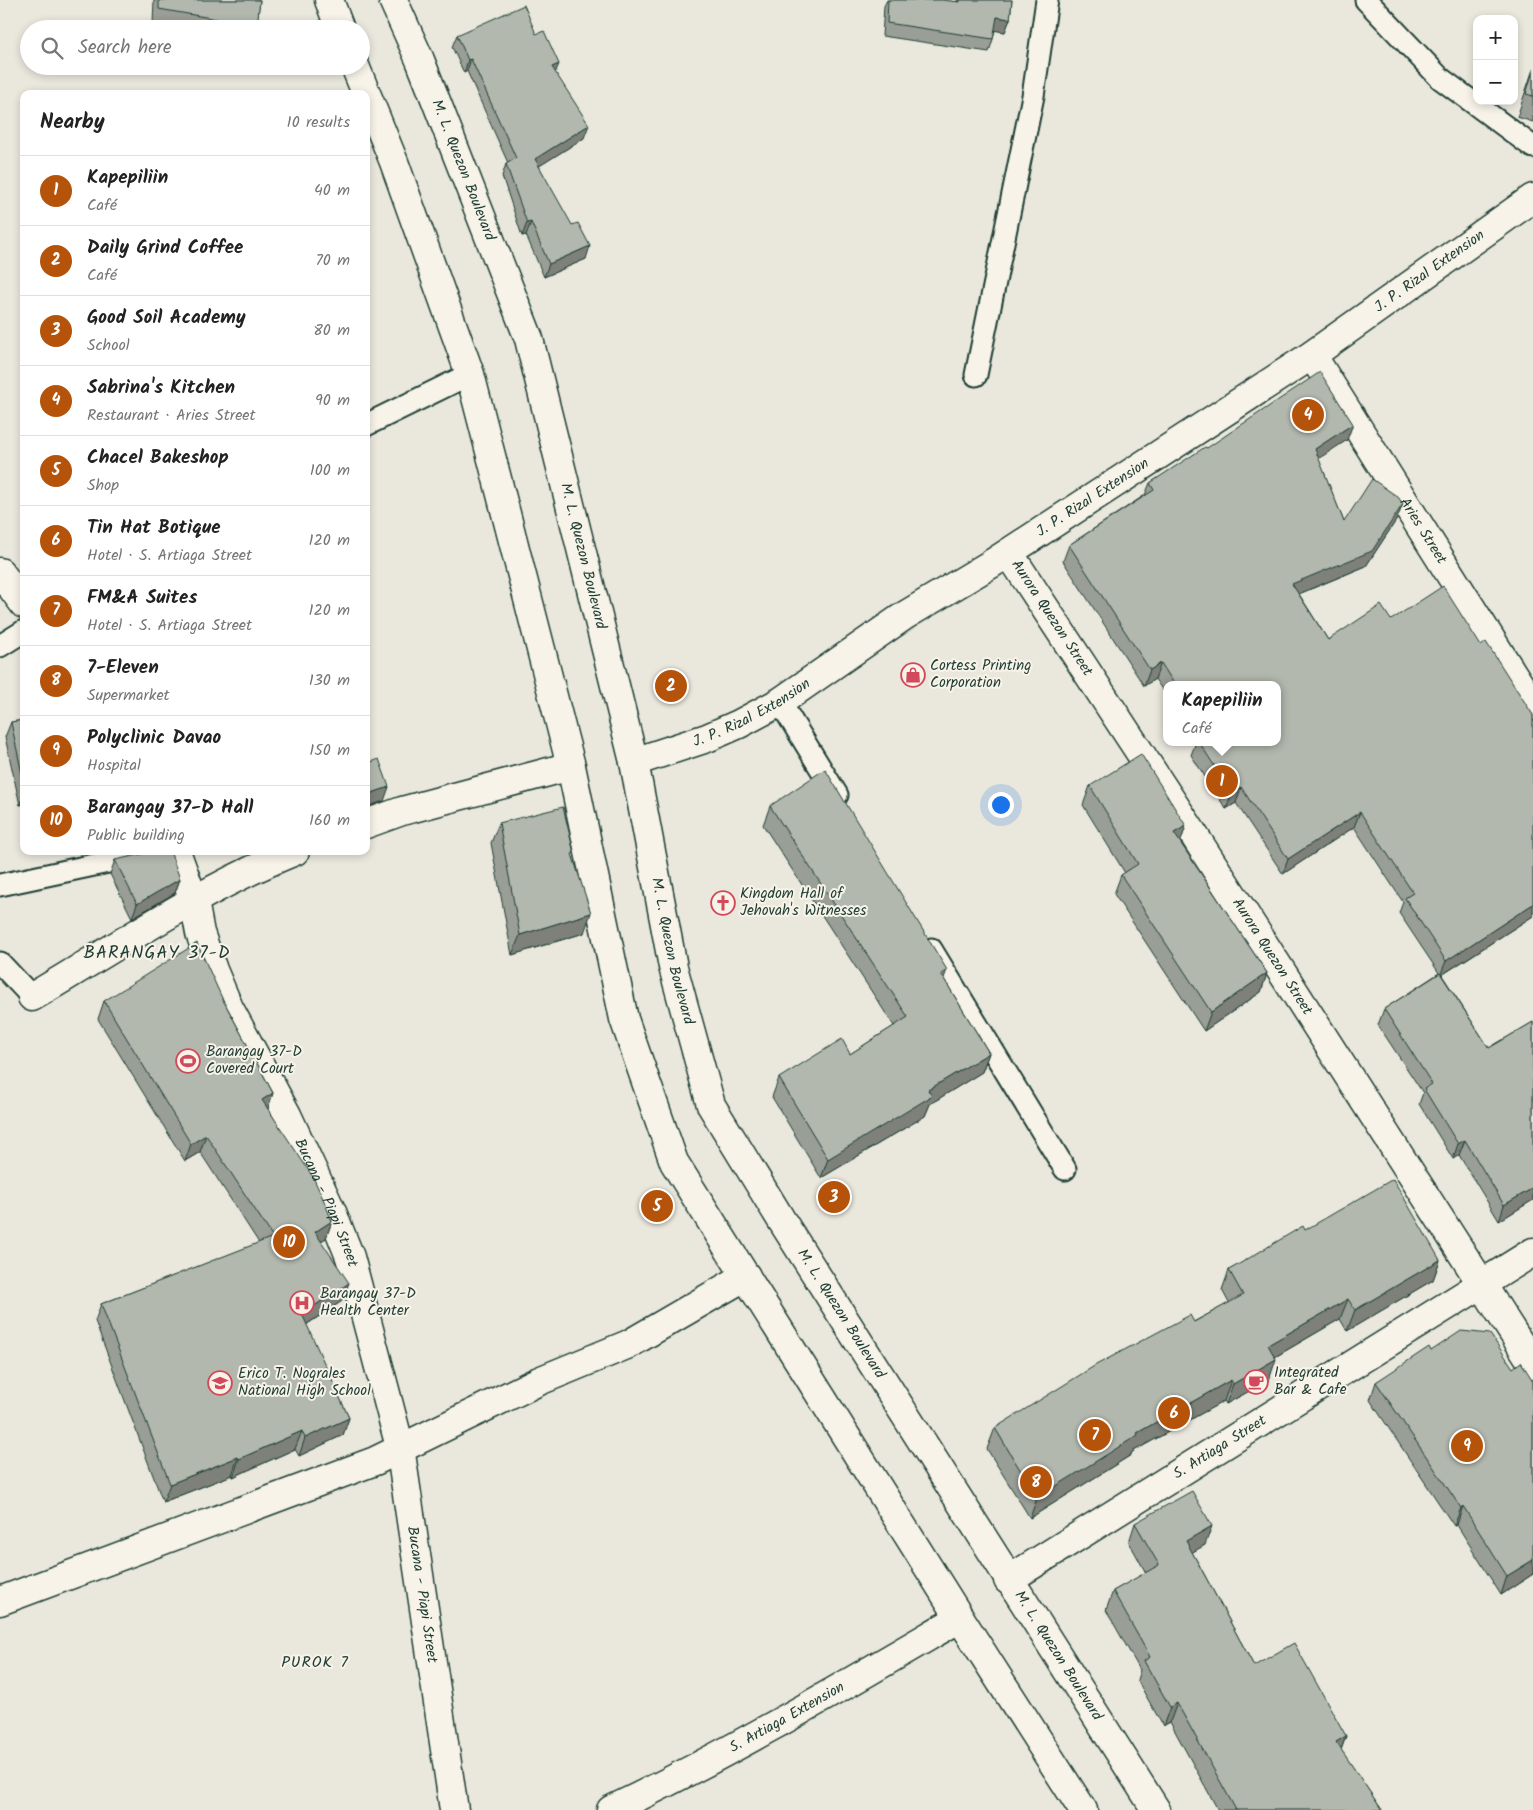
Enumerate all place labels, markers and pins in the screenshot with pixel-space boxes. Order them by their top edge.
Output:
pin: 4 [1292,396,1324,434]
place label: Cortess Printing Corporation [930,654,1031,695]
shop icon: Cortess Printing Corporation [900,662,926,688]
pin: 2 [655,667,687,705]
pin: 1 [1206,762,1238,800]
place label: Kingdom Hall of Jehovah's Witnesses [740,882,867,923]
church icon: Kingdom Hall of Jehovah's Witnesses [710,890,736,916]
place label: Barangay 37-D Covered Court [206,1040,302,1081]
sports icon: Barangay 37-D Covered Court [175,1048,201,1074]
pin: 3 [818,1178,850,1216]
pin: 5 [641,1187,673,1225]
pin: 10 [273,1223,305,1261]
place label: Barangay 37-D Health Center [320,1282,416,1323]
hospital icon: Barangay 37-D Health Center [289,1290,315,1316]
place label: Integrated Bar & Cafe [1274,1361,1347,1402]
place label: Erico T. Nograles National High School [238,1362,371,1403]
cafe icon: Integrated Bar & Cafe [1243,1369,1269,1395]
school or university icon: Erico T. Nograles National High School [207,1370,233,1396]
pin: 6 [1158,1394,1190,1432]
pin: 7 [1079,1416,1111,1454]
pin: 9 [1451,1427,1483,1465]
pin: 8 [1020,1463,1052,1501]

